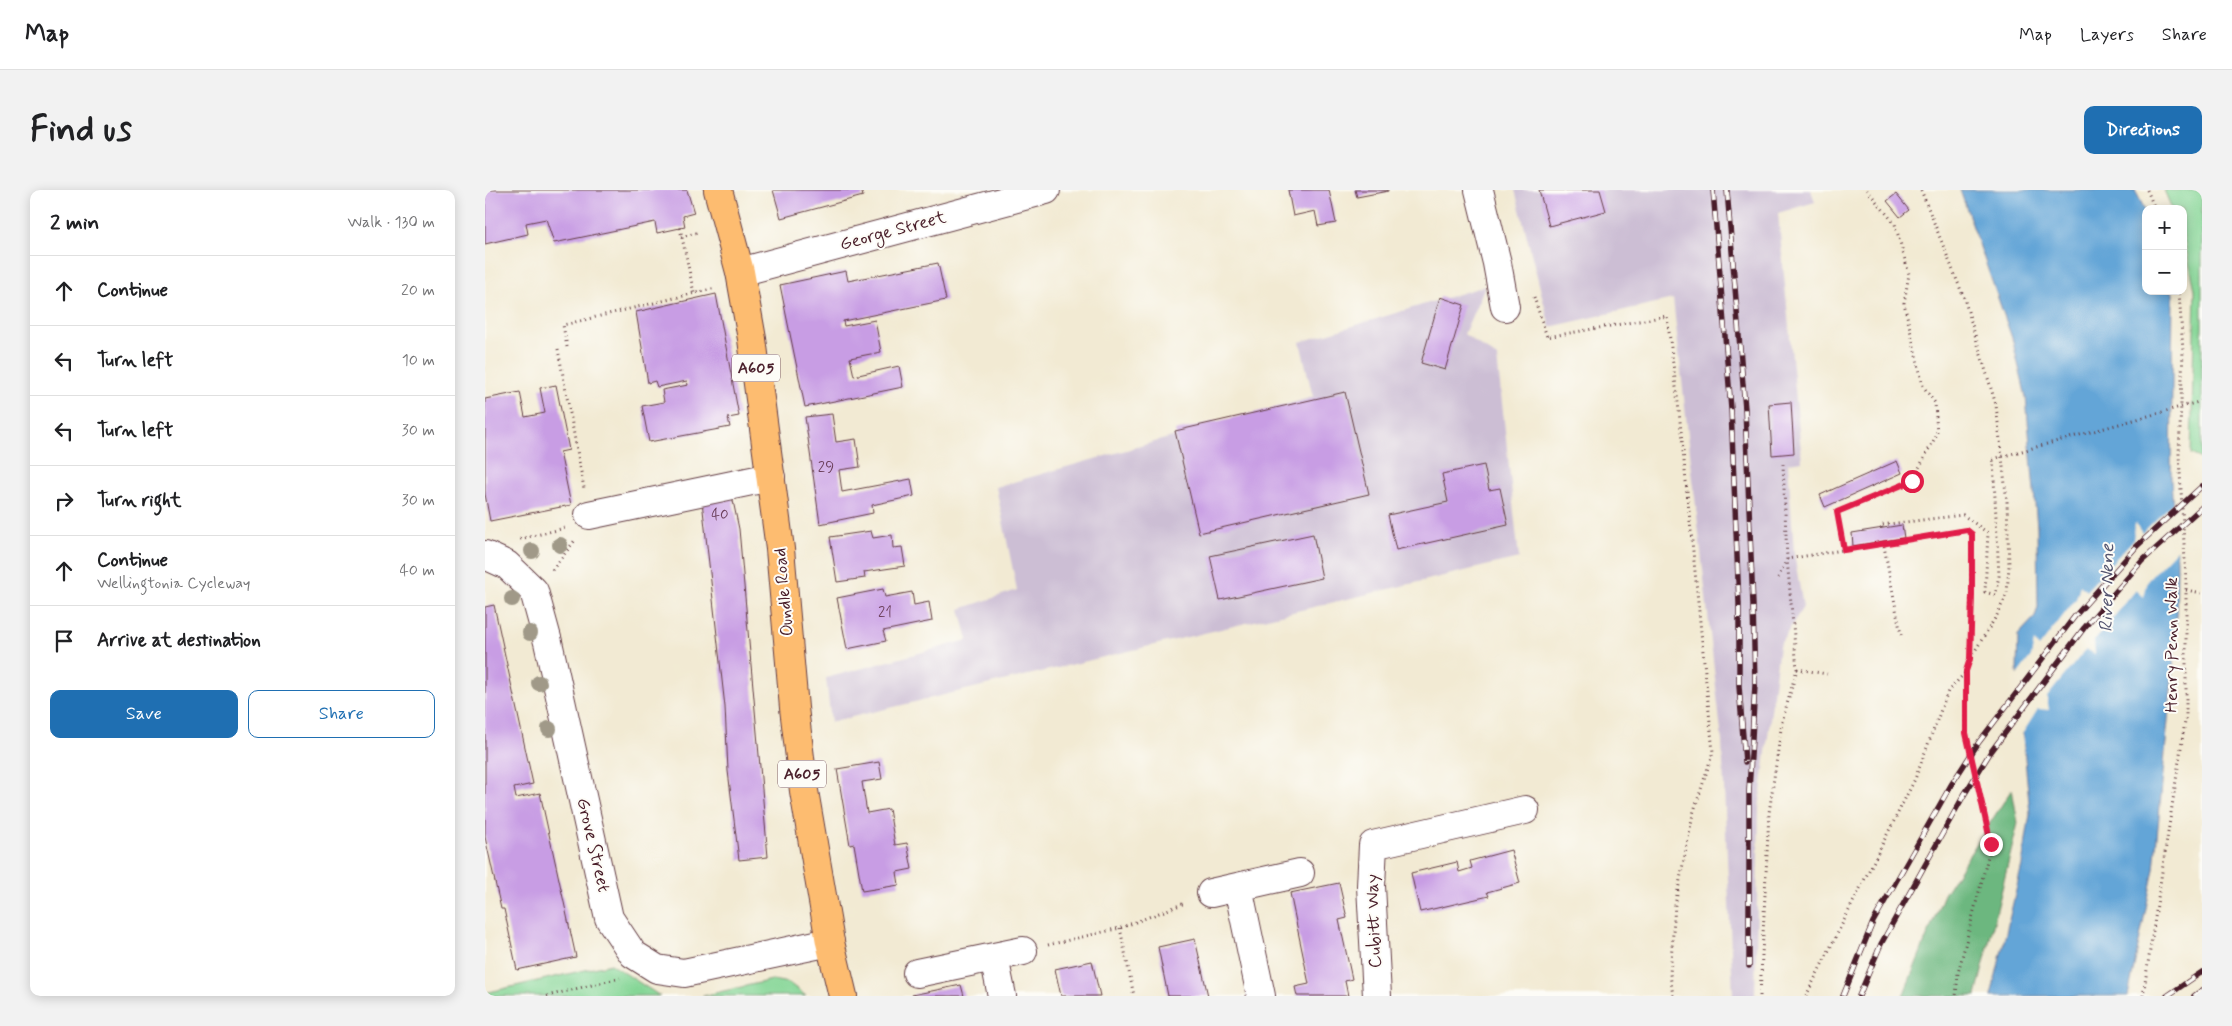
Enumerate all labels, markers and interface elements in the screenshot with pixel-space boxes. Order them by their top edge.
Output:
text: Map [25,19,69,50]
text: Map [2019,23,2052,47]
text: Layers [2080,23,2134,47]
text: Share [2162,23,2207,47]
button: Directions [2084,106,2202,154]
text: Find us [30,107,132,153]
street label: George Street [837,205,950,258]
map controls [2142,205,2187,295]
button: + [2142,205,2187,250]
text: 2 min [50,209,99,237]
text: Walk · 130 m [348,212,435,233]
button: − [2142,250,2187,295]
icon: ahead [50,277,78,305]
text: Continue [97,278,168,303]
text: 20 m [401,280,435,301]
icon: left [50,347,78,375]
text: Turn left [97,348,173,373]
text: 10 m [402,350,435,371]
road number: A605 [732,354,780,382]
icon: left [50,417,78,445]
text: Turn left [97,418,173,443]
text: 30 m [402,420,435,441]
house number: 29 [818,458,834,478]
route start [1901,470,1924,493]
icon: right [50,487,78,515]
text: Turn right [97,488,181,513]
text: 30 m [402,490,435,511]
house number: 40 [711,505,729,525]
water label: River Nene [2094,543,2120,632]
street label: Oundle Road [768,547,800,637]
text: Continue [97,548,168,573]
icon: ahead [50,557,78,585]
text: 40 m [399,560,435,581]
text: Wellingtonia Cycleway [97,573,251,594]
street label: Henry Penn Walk [2160,577,2184,713]
house number: 21 [878,603,892,623]
icon: arrive [50,627,78,655]
text: Arrive at destination [97,628,261,653]
button: Save [50,690,238,738]
button: Share [248,690,435,738]
road number: A605 [778,760,826,788]
street label: Grove Street [570,795,616,895]
route end [1980,833,2003,856]
street label: Cubitt Way [1360,874,1388,968]

